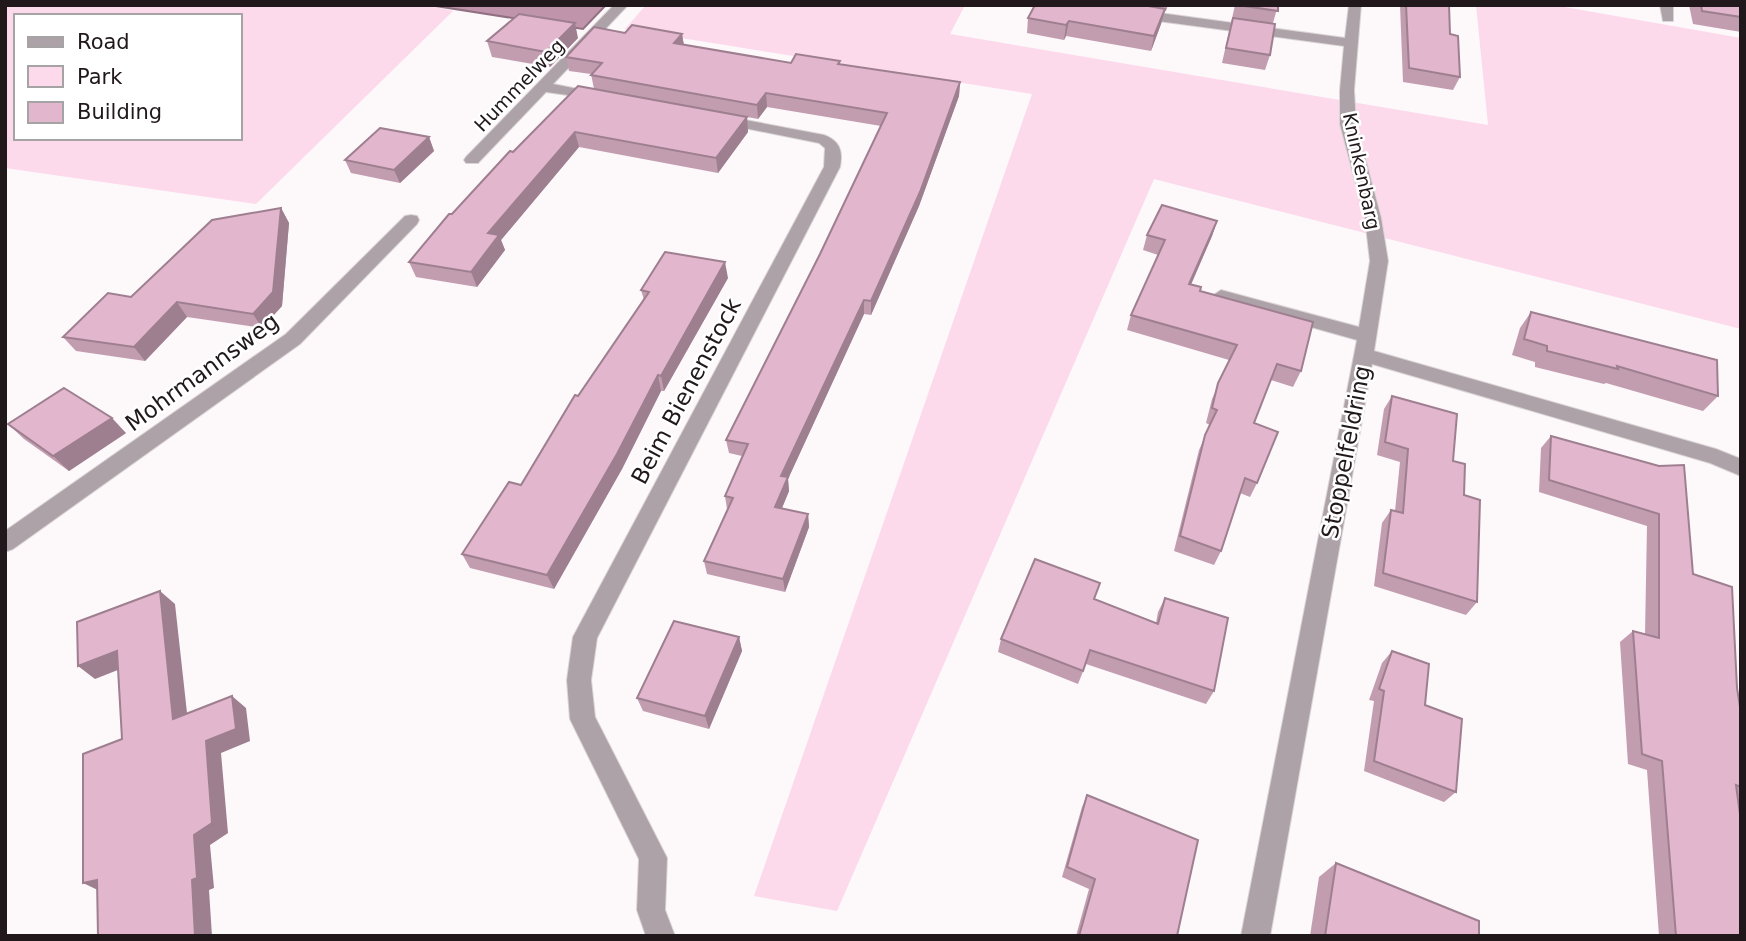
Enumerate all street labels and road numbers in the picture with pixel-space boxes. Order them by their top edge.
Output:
street label: Hummelweg [470,34,568,136]
street label: Kninkenbarg [1339,110,1385,232]
street label: Beim Bienenstock [626,293,746,488]
street label: Mohrmannsweg [120,308,284,436]
street label: Stoppelfeldring [1316,363,1376,541]

